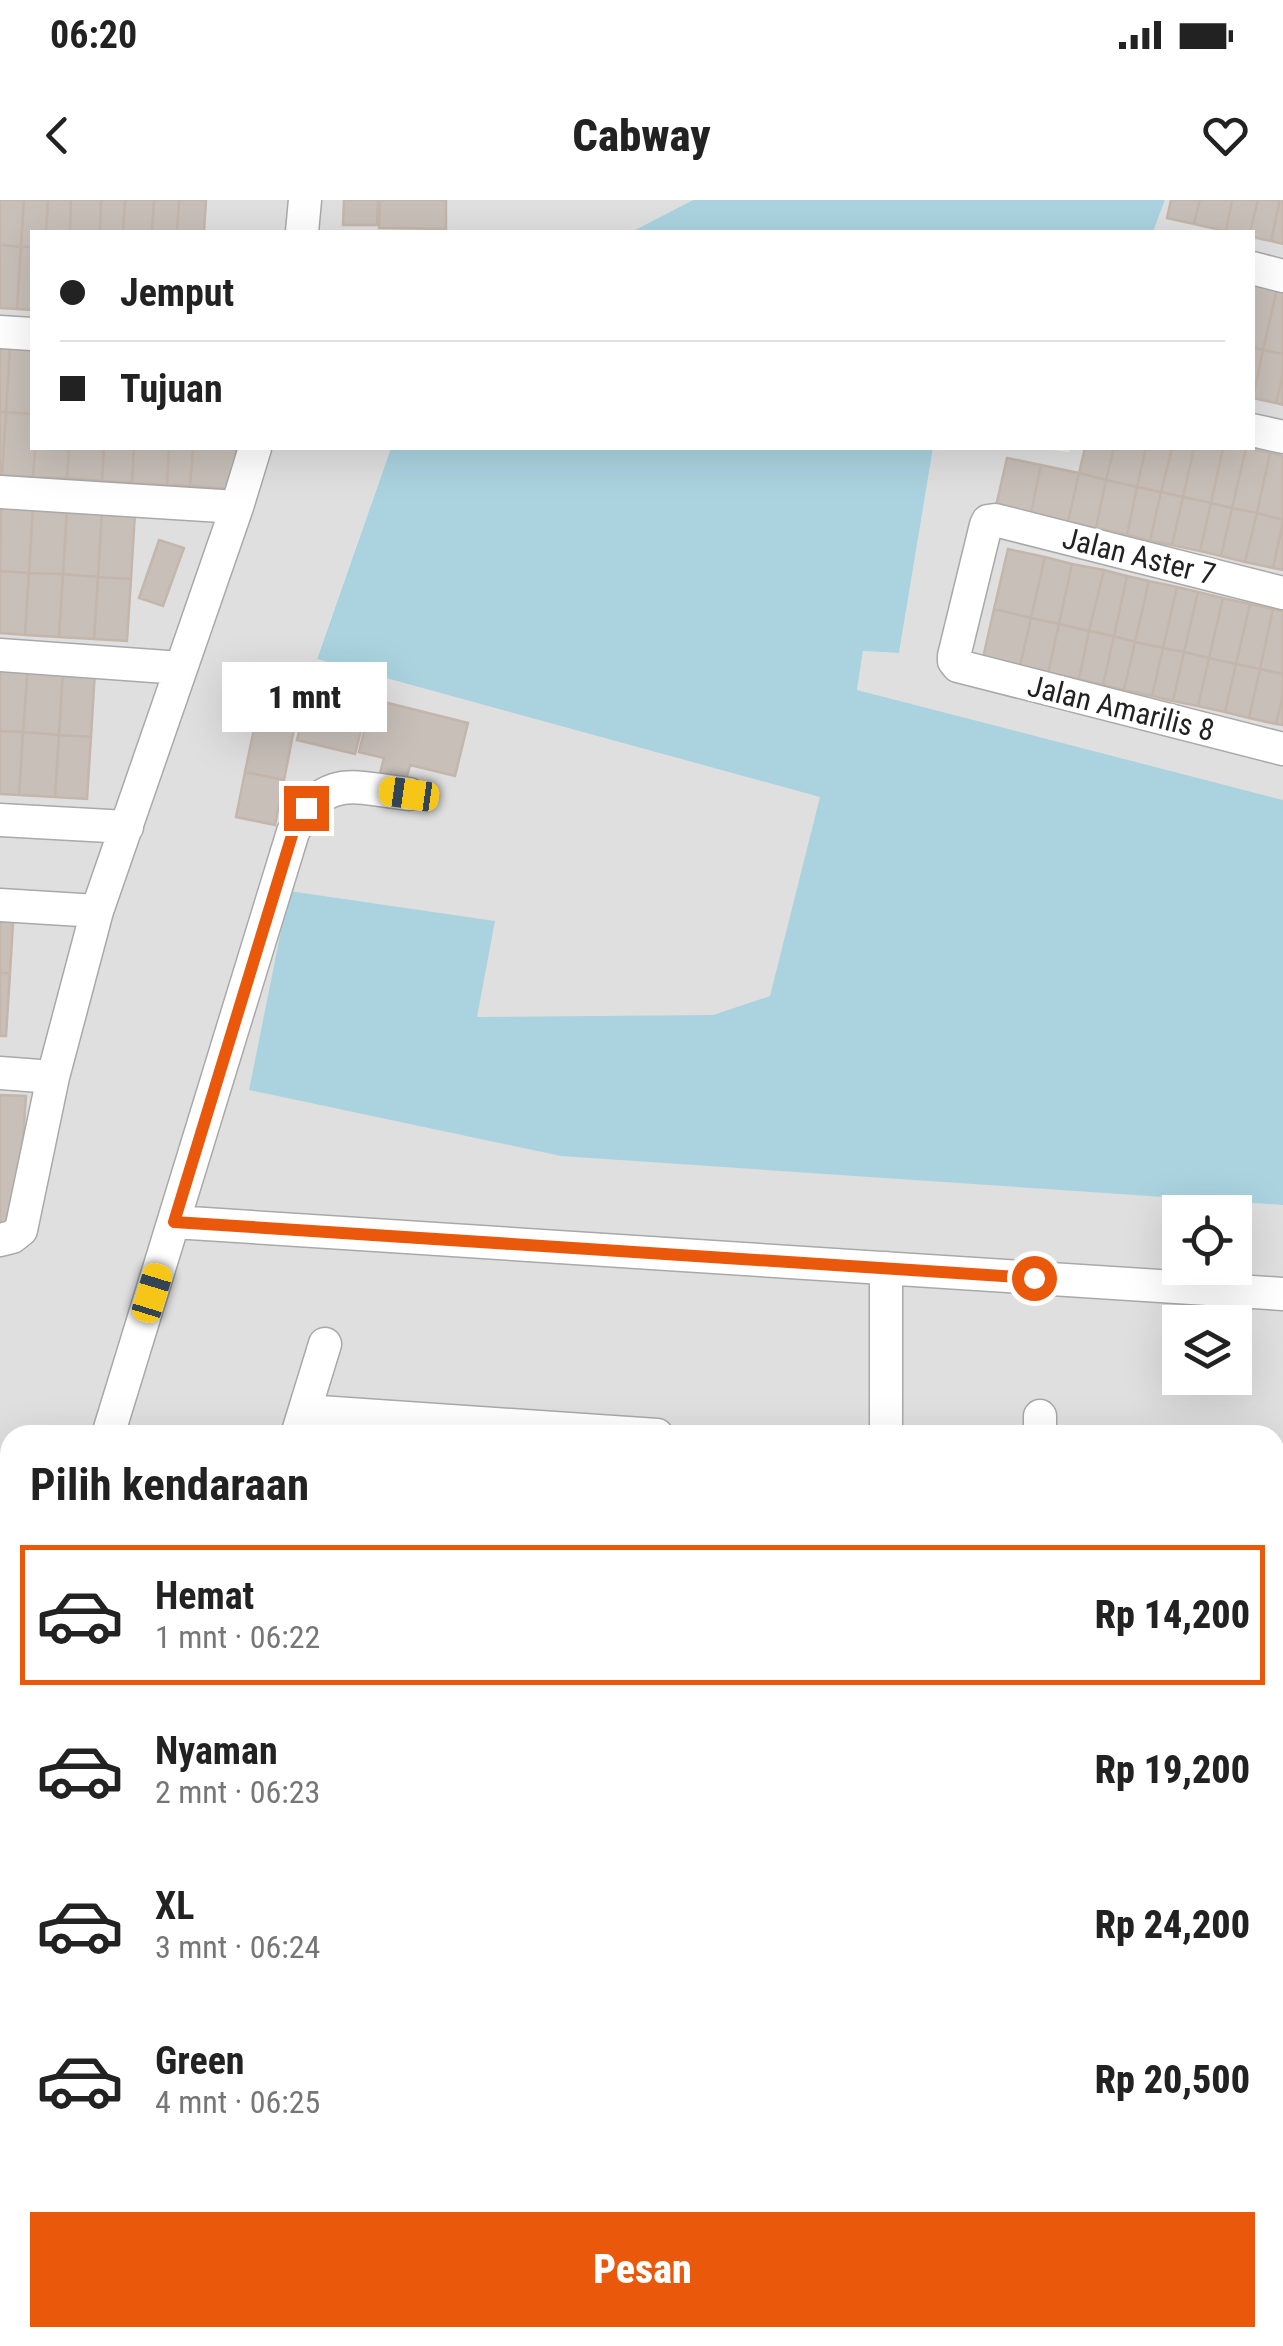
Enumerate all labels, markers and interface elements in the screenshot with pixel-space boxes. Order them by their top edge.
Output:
text: 06:20 [50,13,137,57]
icon: back [30,108,85,163]
icon: heart [1198,108,1253,163]
text: Cabway [572,109,711,162]
text: Jemput [120,271,234,315]
text: Tujuan [120,367,223,411]
street label: Jalan Aster 7 [1059,520,1219,592]
callout: 1 mnt [224,663,388,733]
street label: Jalan Amarilis 8 [1024,668,1218,748]
text: 1 mnt [268,678,341,716]
car [377,775,441,813]
route end [284,786,329,831]
map controls [1162,1195,1252,1395]
button: locate [1162,1195,1252,1285]
route start [1012,1256,1057,1301]
car [129,1260,175,1326]
button: layers [1162,1305,1252,1395]
text: Pilih kendaraan [30,1458,309,1511]
icon: car [35,1570,125,1660]
text: Hemat [155,1574,254,1618]
text: Rp 14,200 [1095,1593,1250,1637]
text: 1 mnt · 06:22 [155,1618,320,1656]
icon: car [35,1725,125,1815]
text: Nyaman [155,1729,278,1773]
text: Rp 19,200 [1095,1748,1250,1792]
text: 2 mnt · 06:23 [155,1773,320,1811]
icon: car [35,1880,125,1970]
text: XL [155,1884,194,1928]
text: Rp 24,200 [1095,1903,1250,1947]
text: 3 mnt · 06:24 [155,1928,320,1966]
icon: car [35,2035,125,2125]
text: Green [155,2039,245,2083]
text: Rp 20,500 [1095,2058,1250,2102]
text: 4 mnt · 06:25 [155,2083,320,2121]
button: Pesan [30,2212,1255,2327]

